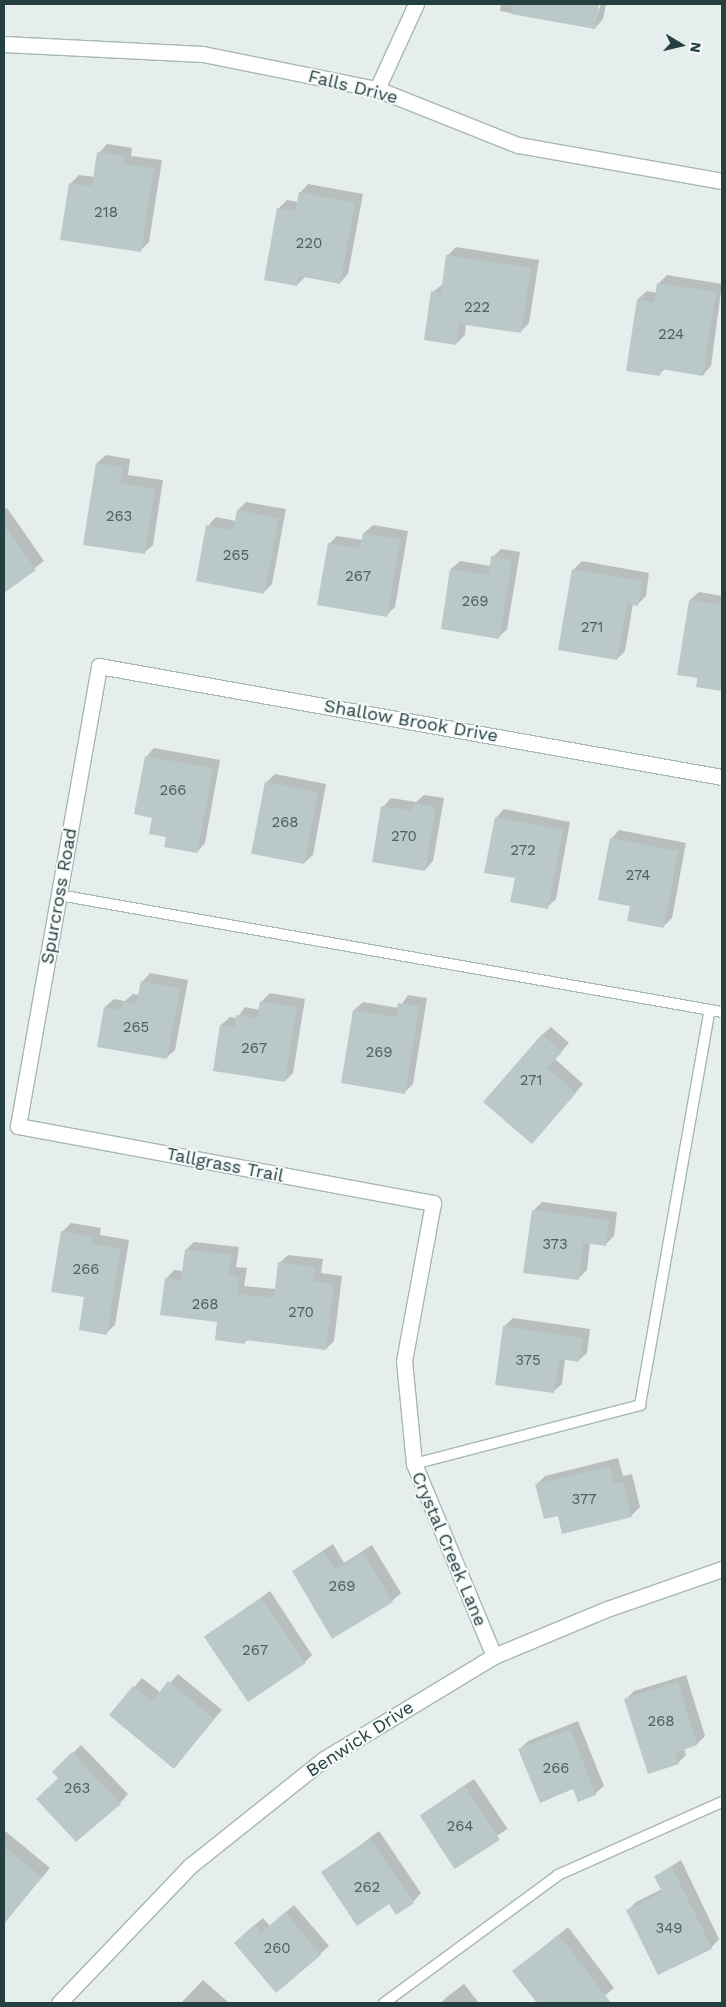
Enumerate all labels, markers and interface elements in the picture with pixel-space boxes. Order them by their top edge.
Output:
north arrow [656,20,706,70]
text: N [687,41,705,54]
street label: Falls Drive [306,65,400,109]
house number: 218 [94,204,118,222]
house number: 220 [296,235,322,253]
house number: 222 [464,299,490,317]
house number: 224 [658,326,684,344]
house number: 263 [106,508,132,526]
house number: 265 [223,547,249,565]
house number: 267 [345,568,371,586]
house number: 269 [461,593,489,611]
house number: 271 [581,619,603,637]
street label: Shallow Brook Drive [322,695,500,747]
house number: 266 [160,782,186,800]
house number: 268 [271,814,299,832]
street label: Spurcross Road [36,826,82,966]
house number: 270 [391,828,417,846]
house number: 272 [510,842,536,860]
house number: 274 [625,867,651,885]
house number: 265 [123,1019,149,1037]
house number: 267 [241,1040,267,1058]
house number: 269 [365,1044,393,1062]
house number: 271 [520,1072,542,1090]
street label: Tallgrass Trail [164,1143,286,1187]
house number: 373 [542,1236,568,1254]
house number: 266 [73,1261,99,1279]
house number: 268 [191,1296,219,1314]
house number: 270 [288,1304,314,1322]
house number: 375 [515,1352,541,1370]
street label: Crystal Creek Lane [407,1468,491,1630]
house number: 377 [572,1491,596,1509]
house number: 269 [328,1578,356,1596]
house number: 267 [242,1642,268,1660]
street label: Benwick Drive [302,1696,418,1782]
house number: 268 [647,1713,675,1731]
house number: 266 [543,1760,569,1778]
house number: 263 [64,1780,90,1798]
house number: 264 [446,1818,474,1836]
house number: 262 [354,1879,380,1897]
house number: 349 [655,1920,683,1938]
house number: 260 [263,1940,291,1958]

